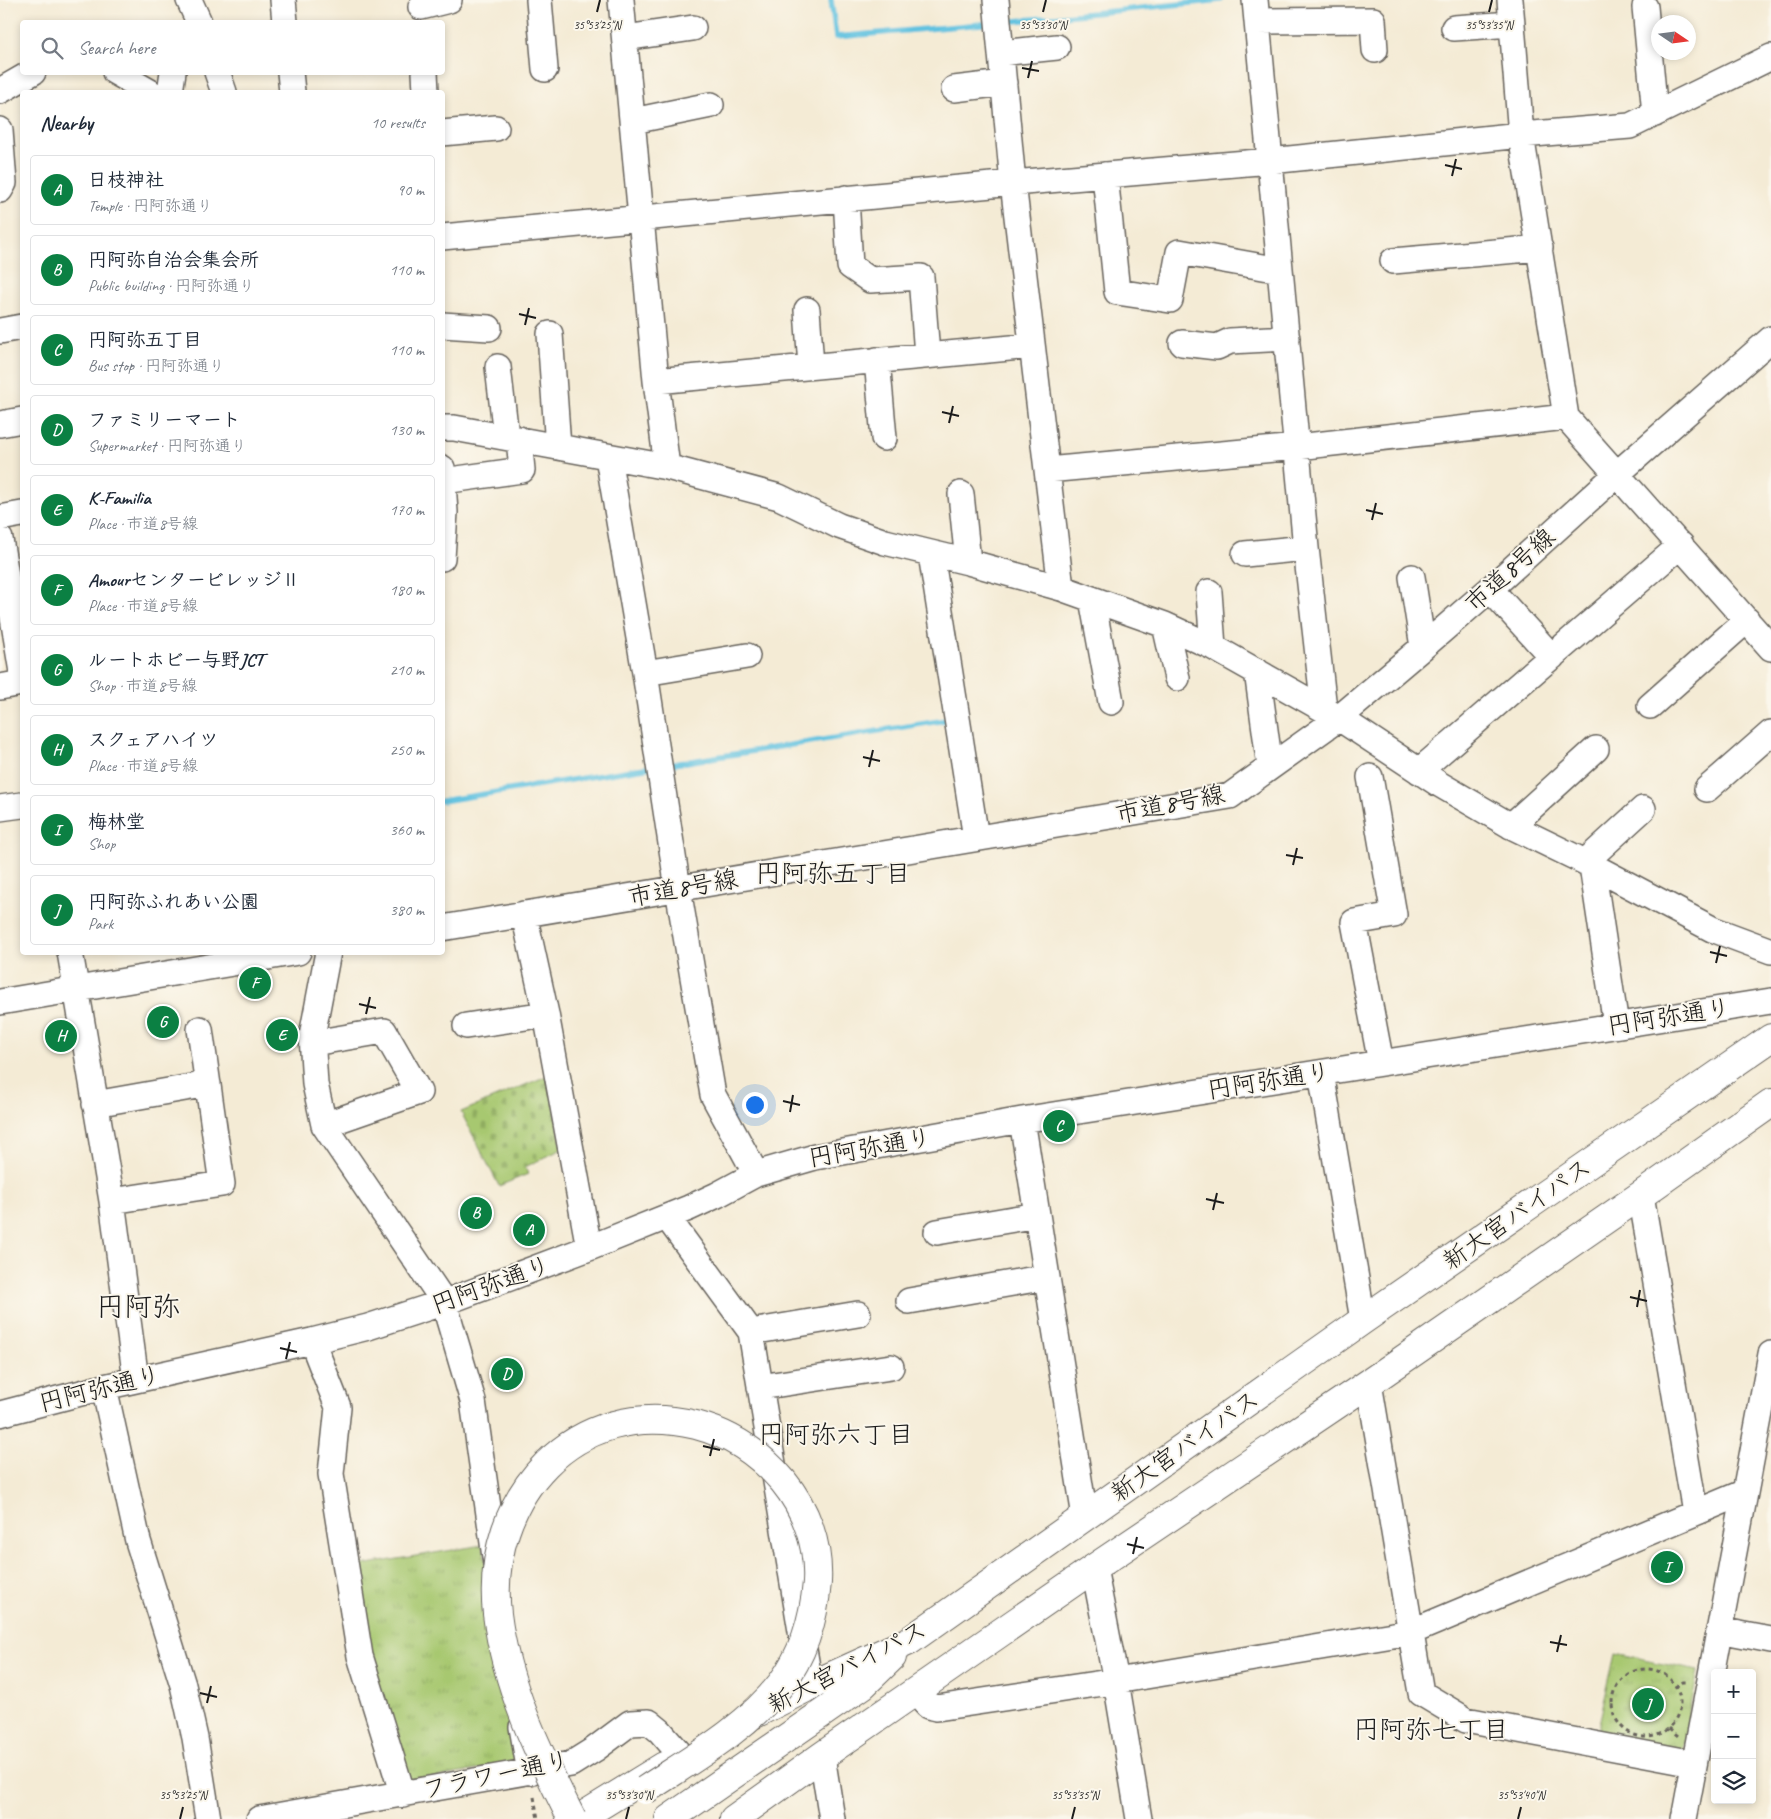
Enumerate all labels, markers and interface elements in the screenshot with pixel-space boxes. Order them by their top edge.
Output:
north arrow [1651,15,1696,60]
text: 35°53'25"N [573,17,622,33]
text: 35°53'30"N [1019,17,1068,33]
text: 35°53'35"N [1465,17,1514,33]
search box [20,20,445,75]
icon: search [38,34,66,62]
text: Search here [78,36,155,60]
text: Nearby [40,110,93,136]
text: 10 results [371,113,425,133]
text: 日枝神社 [88,168,164,192]
text: A [53,180,61,200]
text: 90 m [397,180,424,200]
text: Temple · 円阿弥通り [88,196,213,216]
text: 円阿弥自治会集会所 [88,248,259,272]
text: B [53,260,61,280]
text: 110 m [390,260,424,280]
text: Public building · 円阿弥通り [88,276,255,296]
text: 円阿弥五丁目 [88,328,202,352]
text: C [53,340,61,360]
text: 110 m [390,340,424,360]
text: Bus stop · 円阿弥通り [88,356,225,376]
text: ファミリーマート [88,408,241,432]
text: D [52,420,62,440]
text: 130 m [390,420,424,440]
text: Supermarket · 円阿弥通り [88,436,247,456]
text: K-Familia [88,486,151,510]
text: E [53,500,61,520]
text: 170 m [390,500,424,520]
text: Place · 市道8号線 [88,514,198,534]
street label: 市道8号線 [1458,521,1562,619]
text: AmourセンタービレッジⅡ [88,568,300,592]
text: F [53,580,61,600]
text: 180 m [390,580,424,600]
text: Place · 市道8号線 [88,596,198,616]
text: ルートホビー与野JCT [88,648,264,672]
text: G [53,660,61,680]
text: 210 m [390,660,424,680]
text: Shop · 市道8号線 [88,676,197,696]
text: スクェアハイツ [88,728,218,752]
text: H [52,740,62,760]
text: 250 m [390,740,424,760]
text: Place · 市道8号線 [88,756,198,776]
street label: 市道8号線 [1112,778,1228,830]
text: 梅林堂 [88,810,145,834]
text: I [54,820,60,840]
text: 360 m [390,820,424,840]
text: Shop [88,834,115,854]
district label: 円阿弥五丁目 [755,857,911,890]
street label: 市道8号線 [625,863,741,913]
text: 円阿弥ふれあい公園 [88,890,259,914]
text: J [54,900,60,920]
text: 380 m [390,900,424,920]
text: Park [88,914,113,934]
pin: F [239,964,271,1002]
street label: 円阿弥通り [1605,991,1733,1043]
pin: G [147,1003,179,1041]
pin: E [266,1016,298,1054]
pin: H [45,1017,77,1055]
street label: 円阿弥通り [1205,1055,1333,1107]
your location [742,1092,768,1118]
pin: C [1043,1107,1075,1145]
street label: 円阿弥通り [806,1121,934,1175]
street label: 新大宮バイパス [1436,1151,1598,1277]
pin: B [460,1194,492,1232]
pin: A [513,1211,545,1249]
street label: 円阿弥通り [427,1249,555,1321]
district label: 円阿弥 [96,1289,180,1324]
pin: D [491,1355,523,1393]
street label: 円阿弥通り [35,1358,165,1420]
street label: 新大宮バイパス [1104,1383,1266,1509]
district label: 円阿弥六丁目 [758,1418,914,1451]
pin: I [1651,1548,1683,1586]
street label: 新大宮バイパス [762,1613,932,1721]
map controls [1711,1669,1756,1804]
button: + [1711,1669,1756,1714]
pin: J [1632,1685,1664,1723]
district label: 円阿弥七丁目 [1353,1713,1509,1746]
button: − [1711,1714,1756,1759]
street label: フラワー通り [419,1744,573,1806]
button: layers [1711,1759,1756,1804]
text: 35°53'25"N [159,1787,208,1803]
text: 35°53'30"N [605,1787,654,1803]
text: 35°53'35"N [1051,1787,1100,1803]
text: 35°53'40"N [1497,1787,1546,1803]

